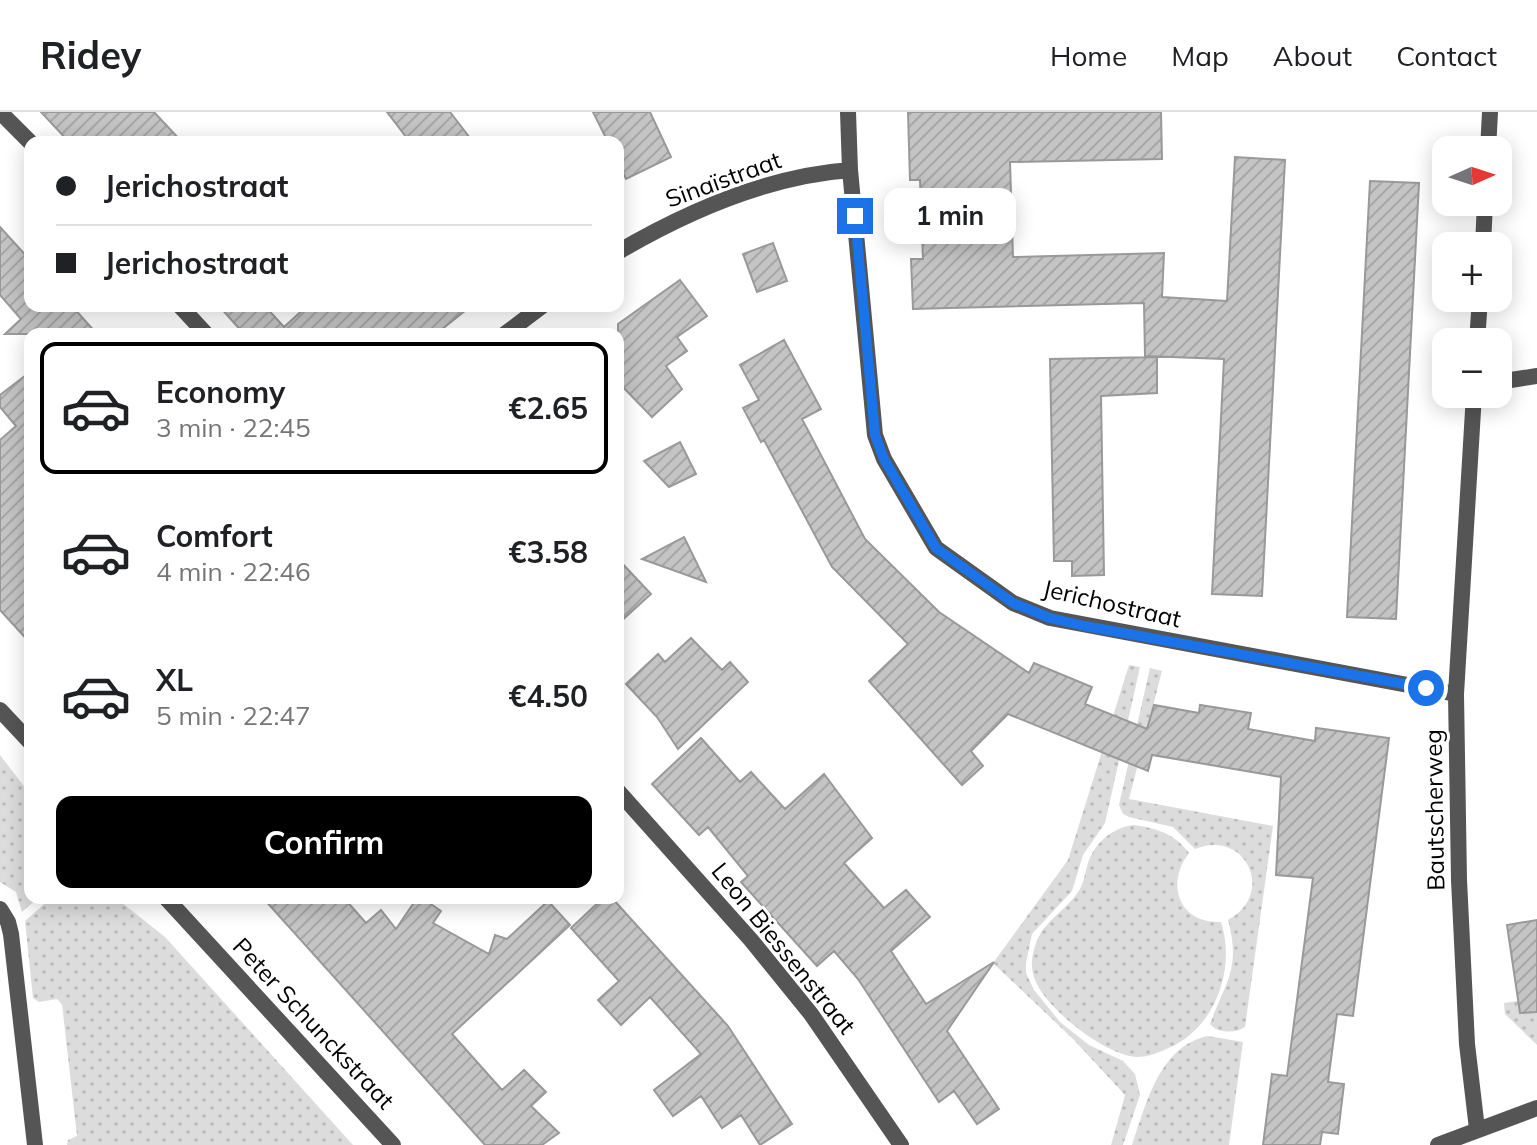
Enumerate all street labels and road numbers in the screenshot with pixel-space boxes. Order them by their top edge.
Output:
street label: Sinaïstraat [661,144,785,214]
street label: Jerichostraat [1040,573,1184,633]
street label: Bautscherweg [1418,729,1450,891]
street label: Leon Biessenstraat [706,856,862,1040]
street label: Peter Schunckstraat [227,931,401,1115]

